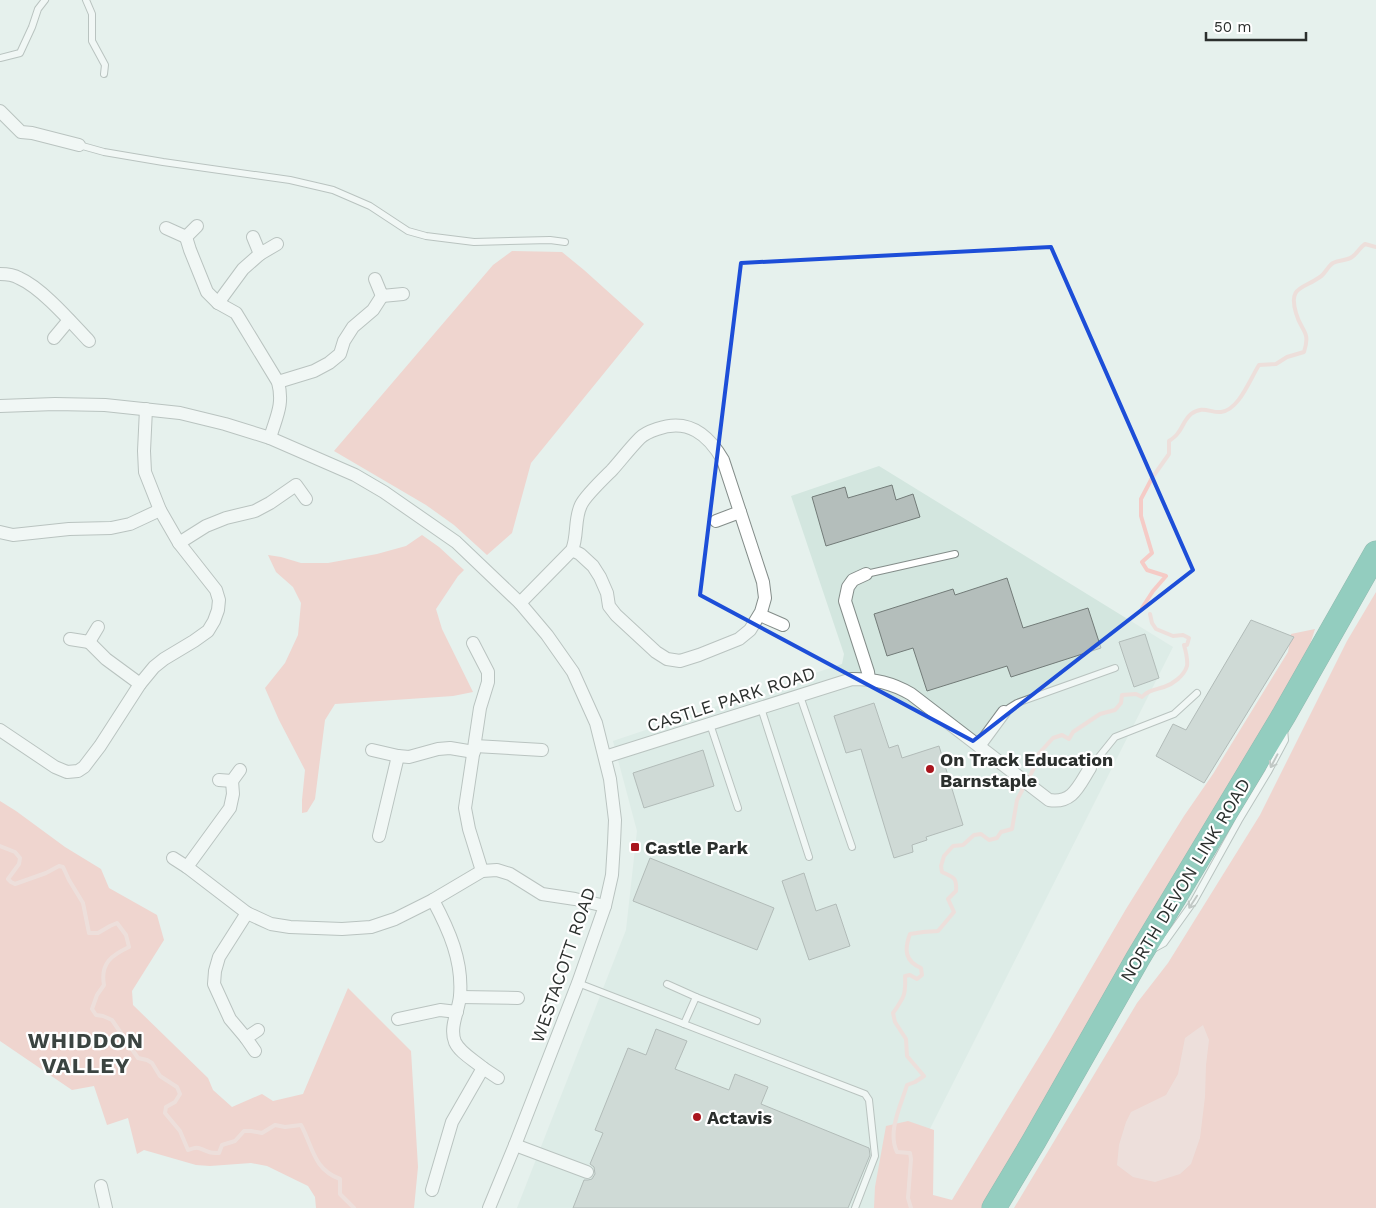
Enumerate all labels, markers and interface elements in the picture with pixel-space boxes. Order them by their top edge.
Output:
scale bar [1206,10,1306,42]
text: 50 m [1214,18,1251,36]
street label: CASTLE PARK ROAD [644,662,818,736]
place label: On Track Education Barnstaple [940,749,1113,791]
one-way arrow [1269,753,1278,768]
marker: On Track Education Barnstaple [924,763,936,775]
street label: NORTH DEVON LINK ROAD [1116,774,1254,986]
place label: Castle Park [645,837,749,858]
marker: Castle Park [629,841,641,853]
street label: WESTACOTT ROAD [527,884,599,1046]
one-way arrow [1188,895,1198,909]
district label: WHIDDON VALLEY [28,1028,144,1078]
place label: Actavis [707,1107,773,1128]
marker: Actavis [691,1111,703,1123]

